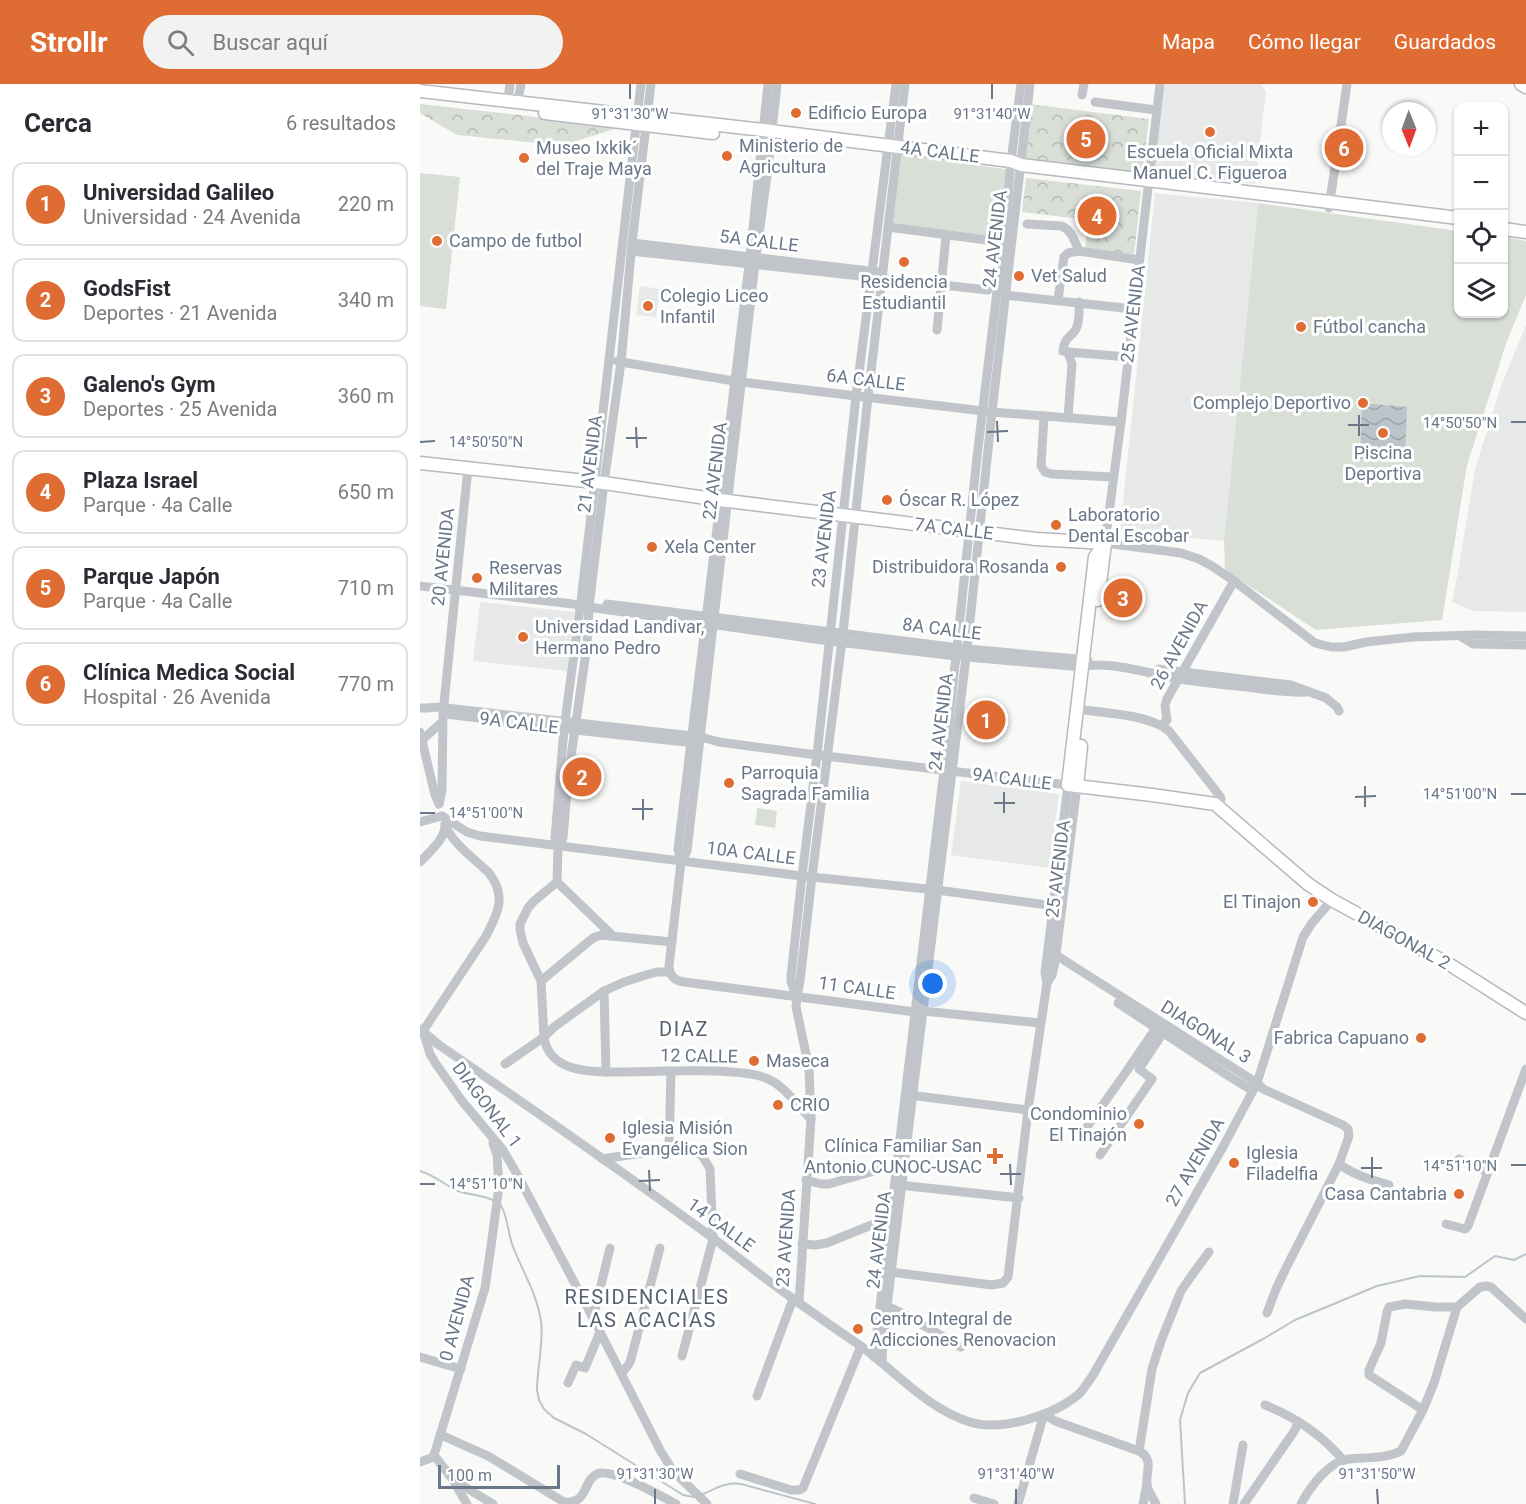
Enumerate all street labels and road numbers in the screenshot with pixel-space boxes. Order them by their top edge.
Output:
street label: 4A CALLE [899,136,981,167]
street label: 24 AVENIDA [978,189,1011,289]
street label: 5A CALLE [718,225,800,256]
street label: 25 AVENIDA [1116,264,1149,364]
street label: 6A CALLE [825,364,907,395]
street label: 21 AVENIDA [573,414,606,514]
street label: 22 AVENIDA [698,421,731,521]
street label: 23 AVENIDA [807,489,840,589]
street label: 20 AVENIDA [427,507,458,607]
street label: 7A CALLE [913,513,995,544]
street label: 26 AVENIDA [1146,596,1212,693]
street label: 8A CALLE [901,613,983,644]
street label: 24 AVENIDA [924,672,957,772]
street label: 9A CALLE [478,707,560,738]
street label: 9A CALLE [971,763,1053,794]
street label: 25 AVENIDA [1041,819,1074,919]
street label: 10A CALLE [705,837,797,868]
street label: DIAGONAL 2 [1354,906,1454,974]
street label: 11 CALLE [817,972,897,1003]
street label: DIAGONAL 3 [1157,996,1255,1068]
street label: 12 CALLE [660,1044,738,1067]
street label: DIAGONAL 1 [448,1058,527,1152]
street label: 27 AVENIDA [1161,1114,1228,1210]
street label: 23 AVENIDA [772,1188,799,1288]
street label: 24 AVENIDA [862,1190,895,1290]
street label: 14 CALLE [684,1193,759,1256]
street label: 0 AVENIDA [435,1272,478,1363]

